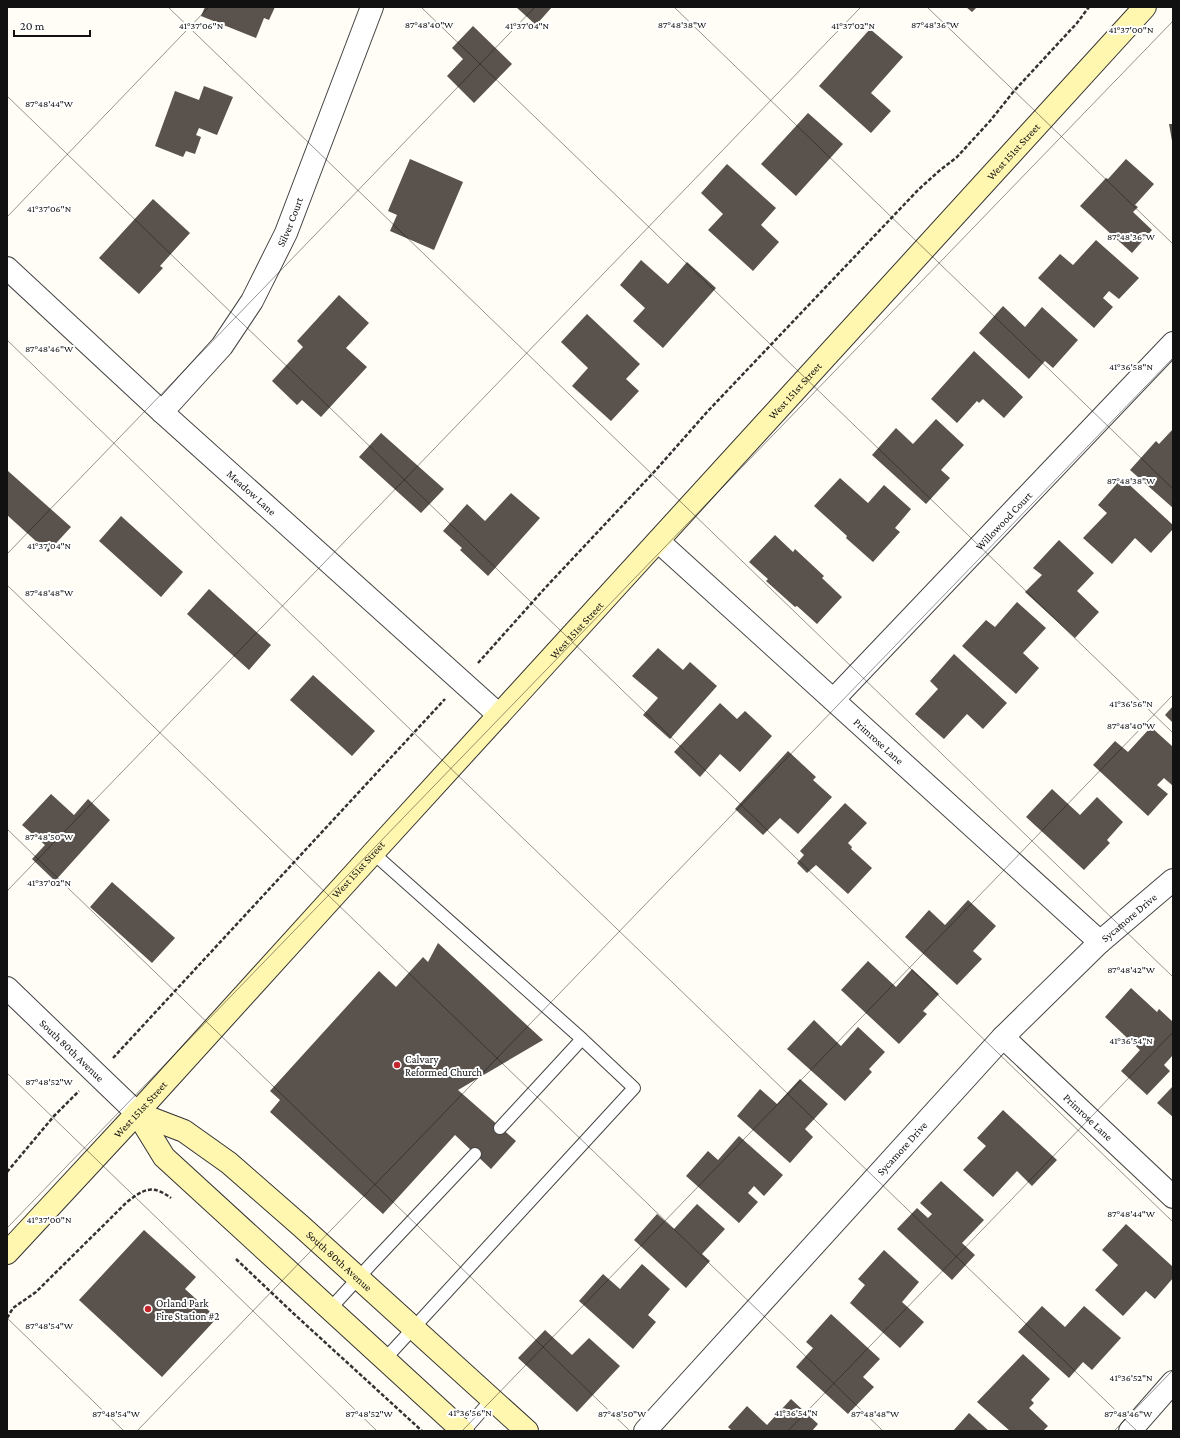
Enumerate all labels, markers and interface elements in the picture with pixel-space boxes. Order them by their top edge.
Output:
scale bar [14,12,90,38]
text: 20 m [20,19,45,33]
text: 87°48'40"W [405,19,454,30]
text: 87°48'38"W [658,19,707,30]
text: 87°48'36"W [911,19,960,30]
text: 41°37'06"N [179,20,224,31]
text: 41°37'04"N [505,20,550,31]
text: 41°37'02"N [831,20,875,31]
text: 41°37'00"N [1109,24,1154,35]
text: 87°48'44"W [25,98,74,109]
street label: West 151st Street [984,120,1042,182]
street label: Silver Court [274,195,305,249]
text: 41°37'06"N [27,203,72,214]
text: 87°48'36"W [1107,231,1156,242]
text: 87°48'46"W [25,343,74,354]
street label: West 151st Street [766,360,824,422]
text: 41°36'58"N [1109,361,1153,372]
street label: Meadow Lane [225,467,279,518]
text: 87°48'38"W [1107,475,1156,486]
street label: Willowood Court [973,489,1034,553]
text: 41°37'04"N [27,540,72,551]
text: 87°48'48"W [25,587,74,598]
street label: West 151st Street [547,599,606,661]
text: 41°36'56"N [1109,698,1153,709]
street label: Primrose Lane [851,716,906,767]
text: 87°48'40"W [1107,720,1156,731]
text: 87°48'50"W [25,831,74,842]
street label: West 151st Street [329,838,387,900]
text: 41°37'02"N [27,877,71,888]
street label: Sycamore Drive [1099,891,1159,944]
text: 87°48'42"W [1107,964,1156,975]
street label: South 80th Avenue [37,1017,107,1084]
text: 41°36'54"N [1109,1035,1153,1046]
place label: Calvary Reformed Church [405,1053,482,1078]
marker: Calvary Reformed Church [392,1060,402,1070]
text: 87°48'52"W [25,1076,73,1087]
street label: West 151st Street [111,1078,169,1140]
street label: Primrose Lane [1061,1091,1115,1143]
street label: Sycamore Drive [874,1119,929,1178]
text: 87°48'44"W [1107,1208,1156,1219]
text: 41°37'00"N [27,1214,72,1225]
street label: South 80th Avenue [304,1228,375,1294]
place label: Orland Park Fire Station #2 [156,1297,220,1322]
marker: Orland Park Fire Station #2 [143,1304,153,1314]
text: 87°48'54"W [25,1320,74,1331]
text: 41°36'52"N [1109,1372,1153,1383]
text: 41°36'56"N [448,1407,492,1418]
text: 41°36'54"N [774,1407,818,1418]
text: 87°48'54"W [92,1408,141,1419]
text: 87°48'52"W [345,1408,393,1419]
text: 87°48'50"W [598,1408,647,1419]
text: 87°48'48"W [851,1408,900,1419]
text: 87°48'46"W [1104,1408,1153,1419]

